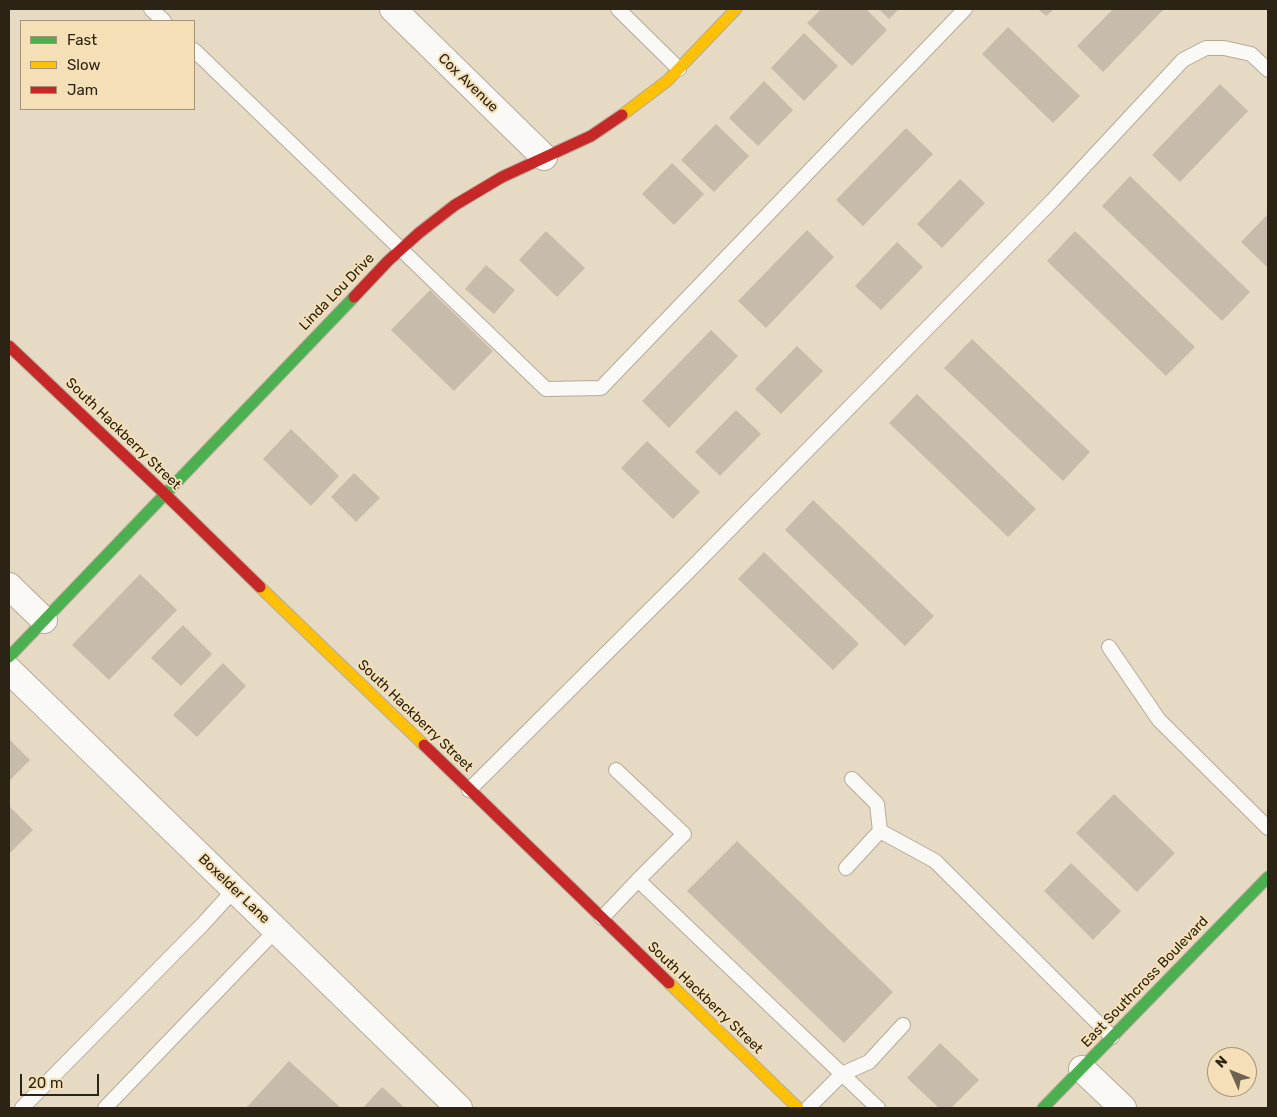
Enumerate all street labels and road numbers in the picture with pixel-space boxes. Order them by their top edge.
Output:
street label: Cox Avenue [434,50,502,116]
street label: Linda Lou Drive [296,250,378,334]
street label: South Hackberry Street [62,375,184,493]
street label: South Hackberry Street [354,657,476,775]
street label: Boxelder Lane [195,851,273,927]
street label: East Southcross Boulevard [1078,913,1212,1051]
street label: South Hackberry Street [644,939,766,1057]

